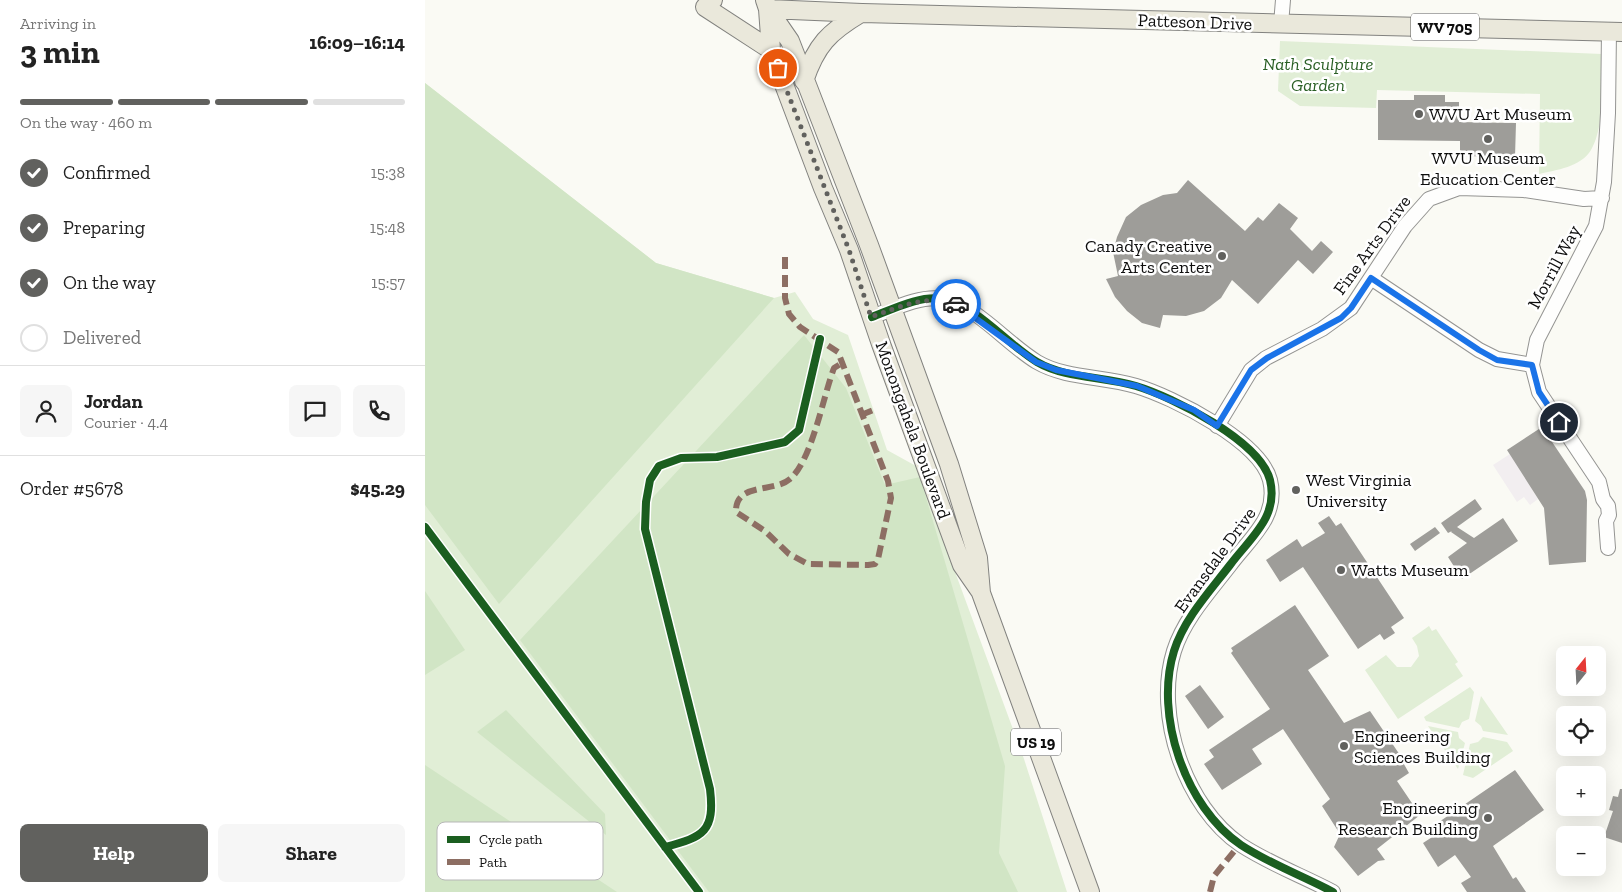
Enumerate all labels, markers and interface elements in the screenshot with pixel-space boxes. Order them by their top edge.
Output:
street label: Patteson Drive [1137,9,1253,35]
text: Arriving in [20,14,96,33]
road number: WV 705 [1411,14,1479,41]
text: 16:09–16:14 [309,31,405,54]
text: 3 min [20,33,100,71]
pin [757,47,799,89]
park label: Nath Sculpture Garden [1263,53,1373,96]
icon: bag [764,54,792,82]
place label: WVU Art Museum [1429,103,1572,125]
marker: WVU Art Museum [1413,108,1425,120]
text: On the way · 460 m [20,113,152,132]
marker: WVU Museum Education Center [1482,133,1494,145]
place label: WVU Museum Education Center [1420,147,1556,190]
icon: check [20,159,48,187]
text: Confirmed [63,161,150,184]
text: 15:38 [371,163,405,182]
street label: Fine Arts Drive [1329,191,1415,299]
icon: check [20,214,48,242]
text: Preparing [63,216,145,239]
text: 15:48 [370,218,405,237]
street label: Morrill Way [1523,221,1586,313]
place label: Canady Creative Arts Center [1085,235,1212,278]
marker: Canady Creative Arts Center [1216,250,1228,262]
icon: check [20,269,48,297]
text: On the way [63,271,156,294]
text: 15:57 [371,273,405,292]
courier [931,279,981,329]
icon: car [942,290,970,318]
text: Delivered [63,326,141,349]
street label: Monongahela Boulevard [871,338,955,522]
button: person [20,385,72,437]
button: chat [289,385,341,437]
button: phone [353,385,405,437]
text: Jordan [84,390,143,413]
pin [1538,401,1580,443]
icon: home [1545,408,1573,436]
text: Courier · 4.4 [84,413,168,432]
place label: West Virginia University [1306,469,1412,512]
text: Order #5678 [20,477,123,500]
text: $45.29 [350,477,405,500]
marker: West Virginia University [1290,484,1302,496]
street label: Evansdale Drive [1169,503,1261,617]
place label: Watts Museum [1351,559,1469,581]
marker: Watts Museum [1335,564,1347,576]
north arrow [1556,646,1606,696]
map controls [1556,646,1606,876]
button: locate [1556,706,1606,756]
place label: Engineering Sciences Building [1354,725,1491,768]
road number: US 19 [1011,729,1061,756]
marker: Engineering Sciences Building [1338,740,1350,752]
button: + [1556,766,1606,816]
place label: Engineering Research Building [1338,797,1478,840]
marker: Engineering Research Building [1482,812,1494,824]
legend [437,822,603,880]
button: Help [20,824,208,882]
button: Share [218,824,405,882]
button: − [1556,826,1606,876]
text: Cycle path [479,831,543,848]
text: Path [479,854,507,871]

